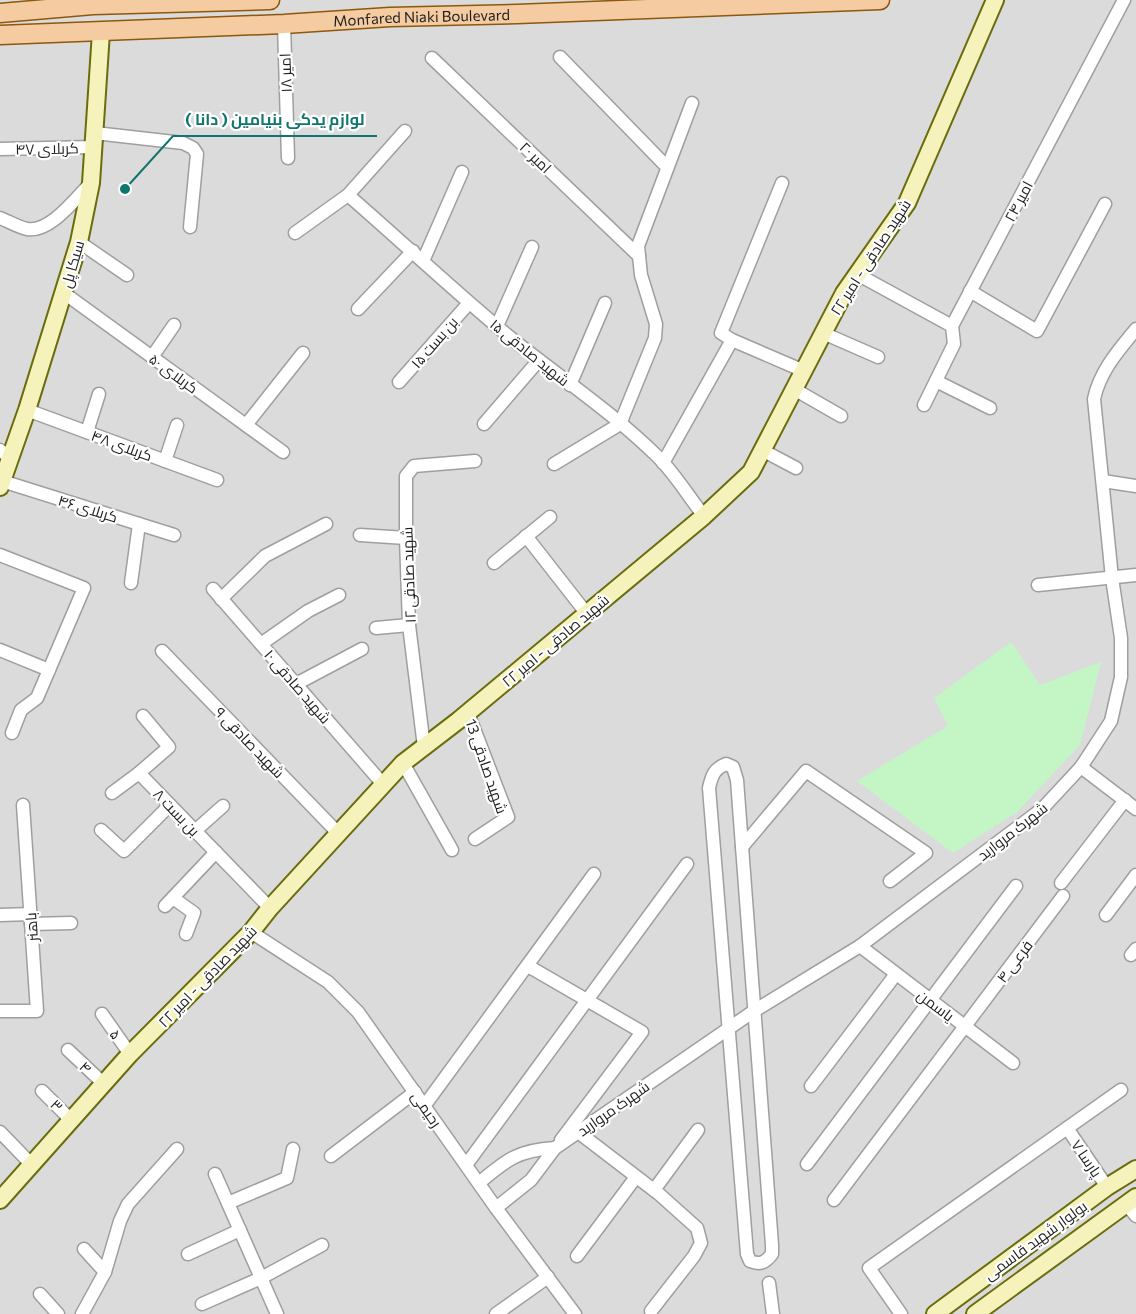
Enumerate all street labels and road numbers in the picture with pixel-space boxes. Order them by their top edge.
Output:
street label: Monfared Niaki Boulevard [333,5,510,30]
street label: امیر ۱۸ [275,53,296,93]
street label: کربلای ۴۷ [15,138,79,160]
street label: امیر ۲۰ [516,138,556,177]
street label: امیر ۲۴ [1000,178,1037,225]
street label: شهید صادقی - امیر ۲۲ [826,196,916,319]
street label: سیکا پل [57,238,89,290]
street label: بن بست ۱۵ [407,313,463,373]
street label: شهید صادقی ۱۵ [486,315,573,391]
street label: کربلای ۵۰ [145,349,202,398]
street label: کربلای ۴۸ [88,426,155,466]
street label: کربلای ۴۶ [55,490,120,527]
street label: شهید صادقی ۱۲ [397,526,421,623]
street label: شهید صادقی - امیر ۲۲ [498,590,614,692]
street label: شهید صادقی ۱۰ [259,645,335,728]
street label: شهید صادقی ۹ [210,703,288,783]
street label: شهید صادقی 13 [461,716,512,816]
street label: بن بست ۸ [149,785,204,841]
street label: شهرک مروارید [973,798,1052,865]
street label: باهنر [21,912,42,943]
street label: شهید صادقی - امیر ۲۲ [154,921,262,1032]
street label: فرعی ۴ [992,936,1037,987]
street label: یاسمن [913,985,958,1026]
street label: ۵ [106,1025,126,1043]
street label: ۴ [76,1057,96,1077]
street label: شهرک مروارید [574,1077,654,1141]
street label: رحیمی [406,1087,446,1132]
street label: ۳ [47,1095,67,1115]
street label: پارسا ۷ [1066,1136,1106,1181]
street label: بولوار شهید قاسمی [980,1196,1091,1285]

